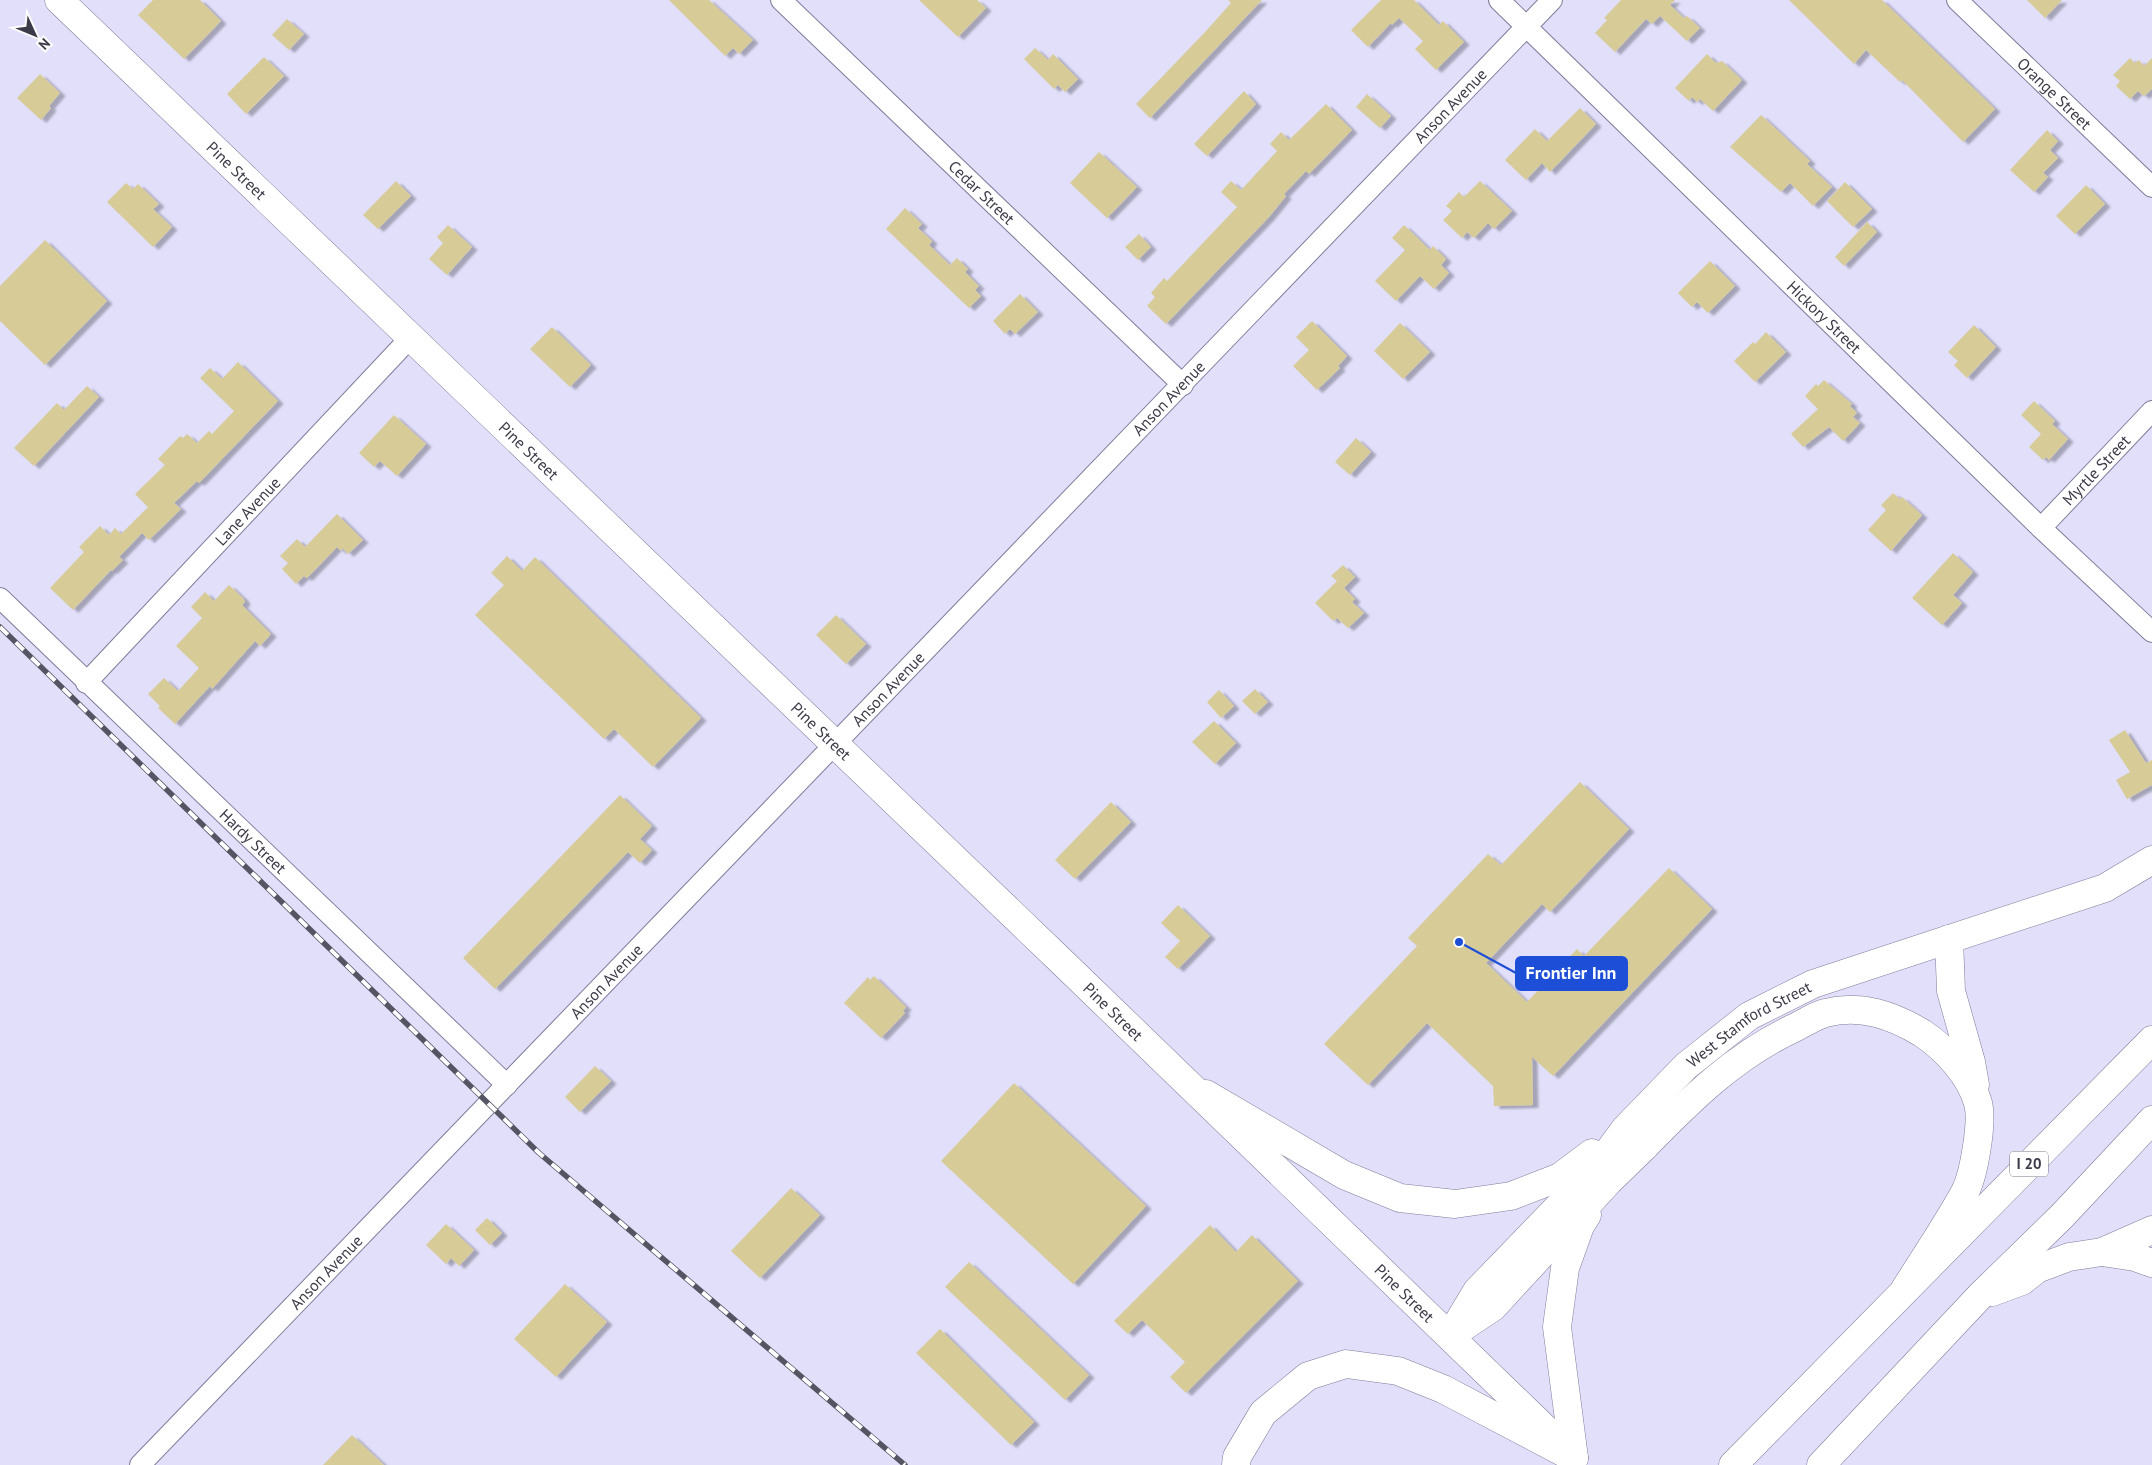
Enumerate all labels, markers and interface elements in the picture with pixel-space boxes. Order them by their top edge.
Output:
north arrow [10,10,60,60]
text: N [35,34,54,54]
street label: Orange Street [2013,53,2096,134]
street label: Anson Avenue [1410,64,1491,147]
street label: Pine Street [202,137,271,204]
street label: Cedar Street [945,156,1019,229]
street label: Hickory Street [1783,276,1866,358]
street label: Anson Avenue [1128,356,1209,439]
street label: Pine Street [495,417,563,484]
street label: Myrtle Street [2058,430,2135,509]
street label: Lane Avenue [211,473,284,549]
street label: Anson Avenue [848,647,929,730]
street label: Pine Street [787,698,856,765]
street label: Hardy Street [216,805,291,878]
street label: Anson Avenue [566,940,647,1023]
callout: Frontier Inn [1516,957,1627,990]
text: Frontier Inn [1526,961,1616,984]
street label: West Stamford Street [1683,976,1815,1072]
street label: Pine Street [1079,978,1148,1045]
road number: I 20 [2010,1152,2048,1176]
street label: Anson Avenue [285,1231,367,1314]
street label: Pine Street [1370,1260,1439,1327]

